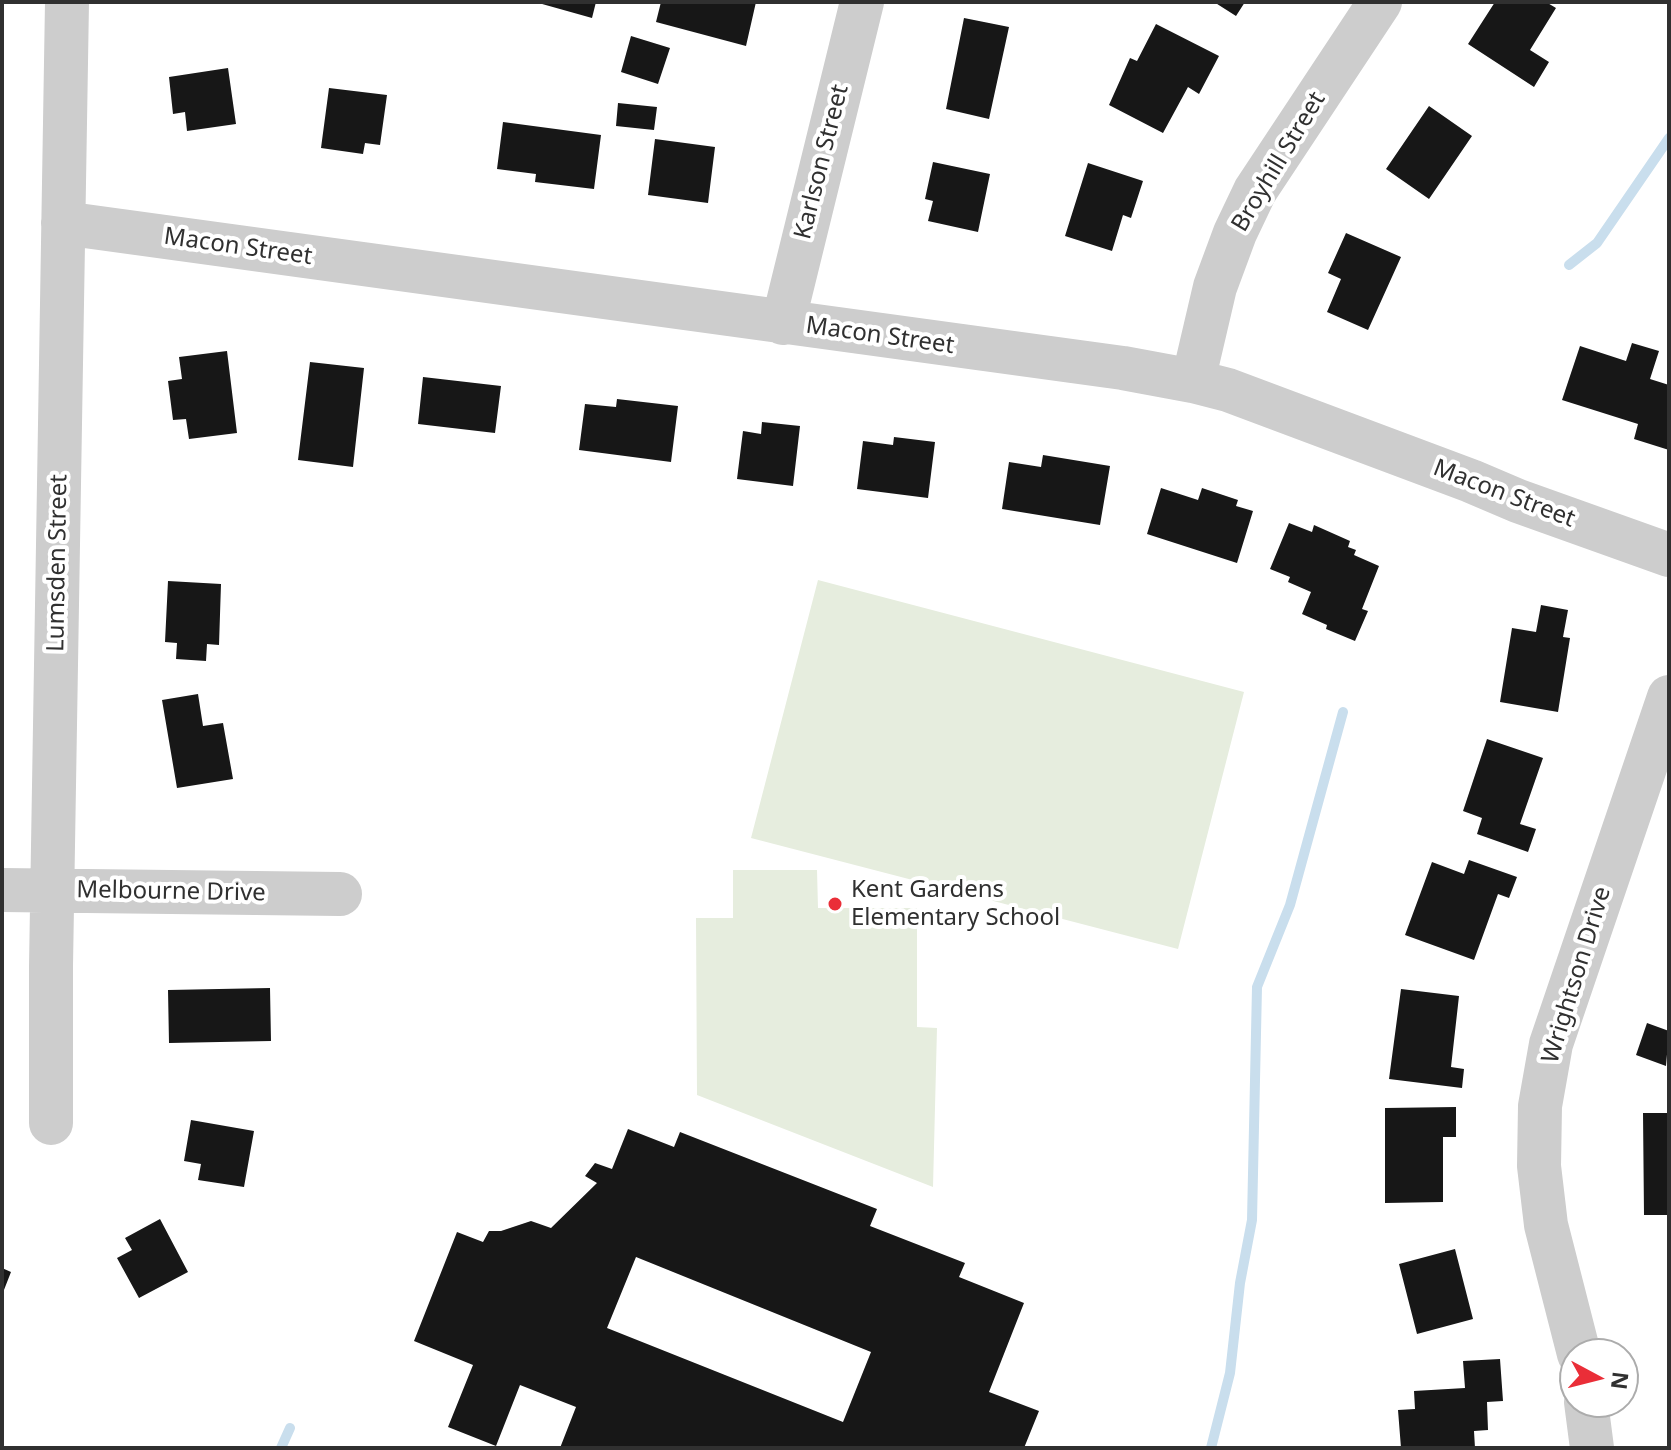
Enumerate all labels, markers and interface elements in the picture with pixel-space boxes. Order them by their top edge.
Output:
street label: Karlson Street [789,82,855,242]
street label: Broyhill Street [1226,87,1332,237]
street label: Macon Street [162,222,314,272]
street label: Macon Street [804,311,956,361]
street label: Macon Street [1429,454,1579,534]
street label: Lumsden Street [42,474,74,652]
street label: Melbourne Drive [76,876,266,908]
place label: Kent Gardens Elementary School [851,876,1060,932]
street label: Wrightson Drive [1536,883,1618,1067]
marker: Kent Gardens Elementary School [826,895,844,913]
north arrow [1559,1338,1639,1418]
text: N [1605,1370,1637,1391]

